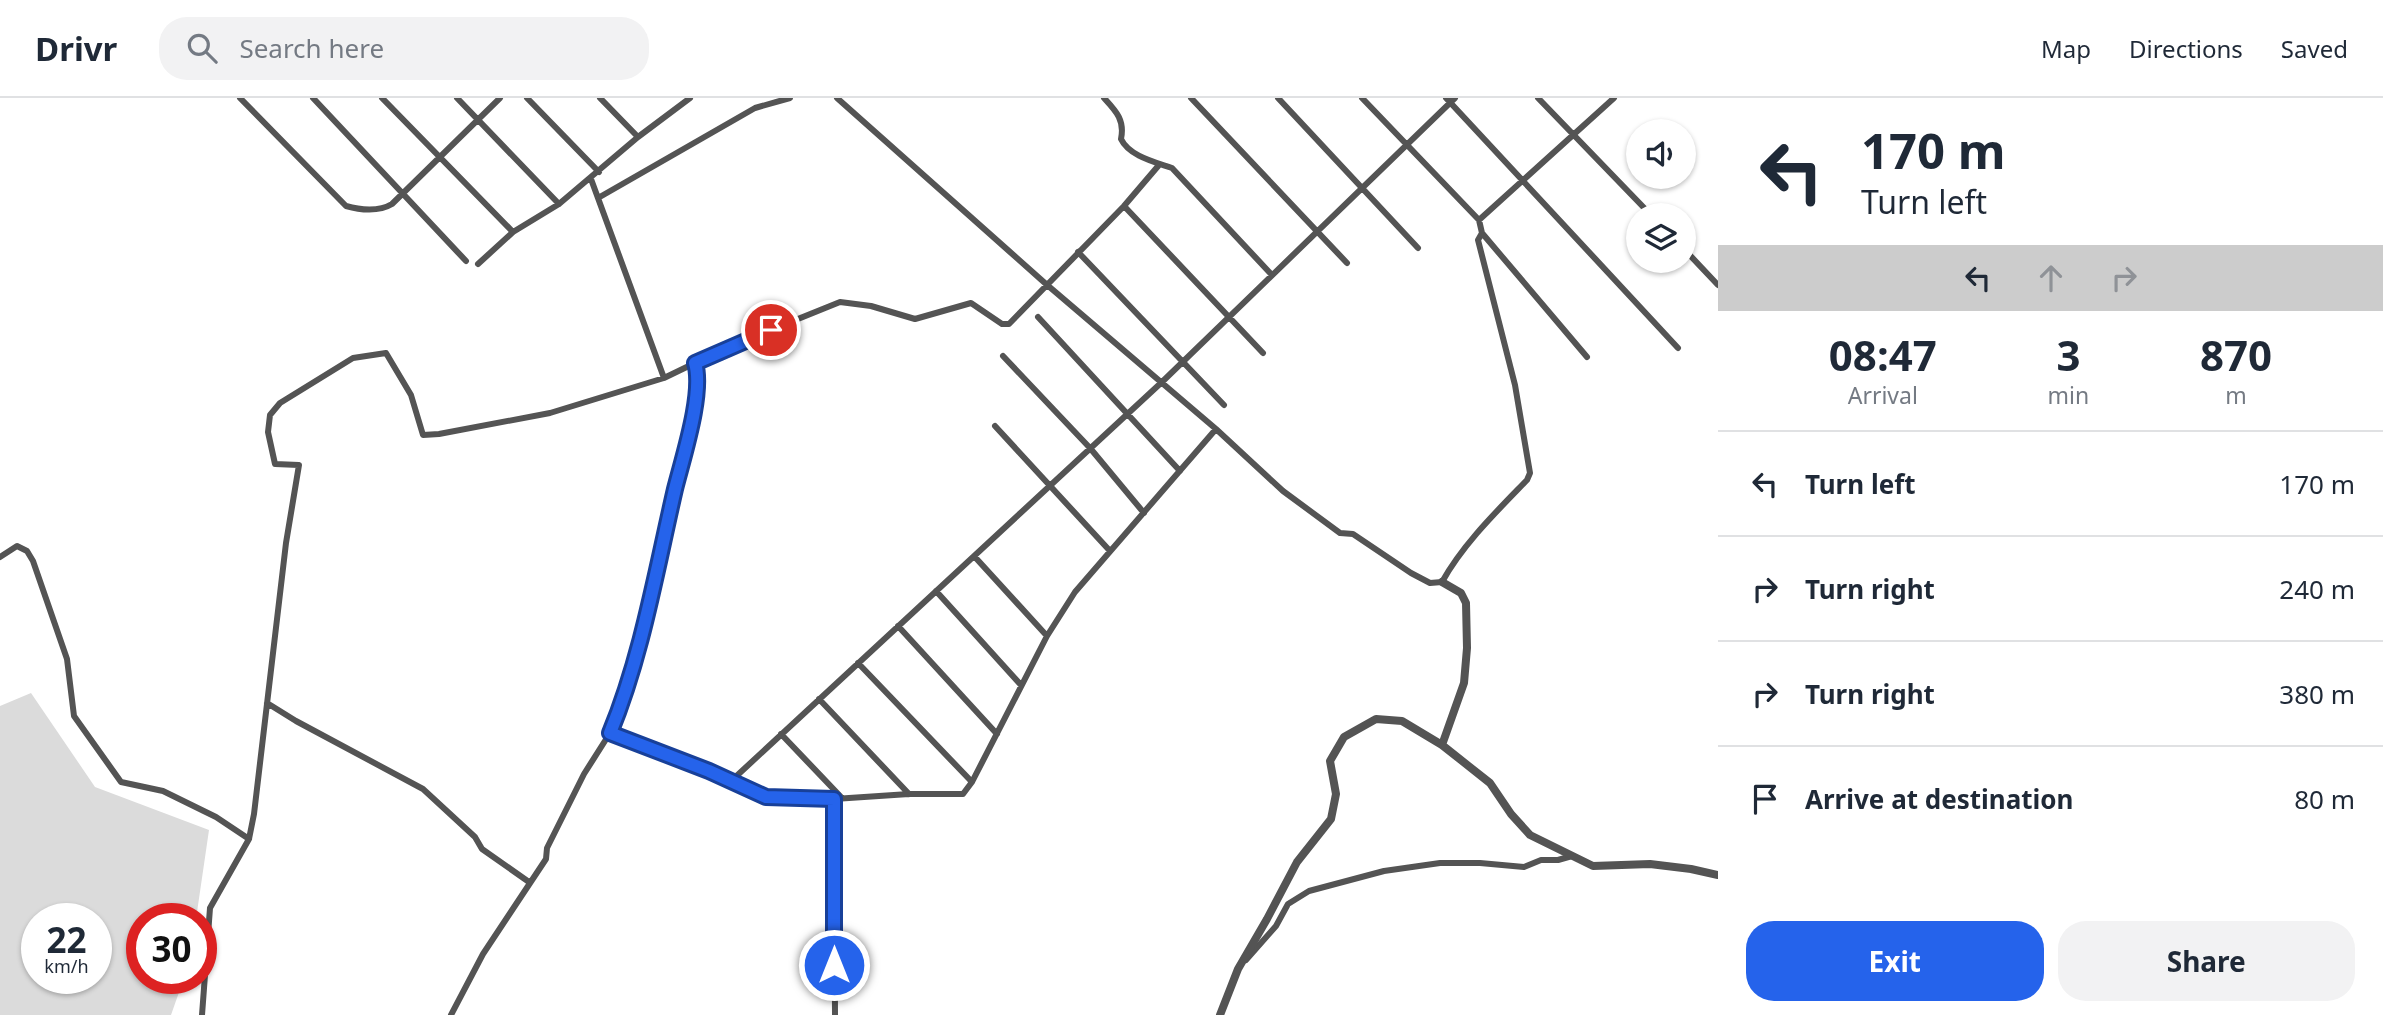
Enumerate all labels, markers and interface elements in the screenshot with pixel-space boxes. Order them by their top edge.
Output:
search box [159,17,649,80]
text: Drivr [35,26,117,71]
icon: search [183,29,221,67]
text: Search here [239,30,384,66]
text: Map [2041,32,2091,65]
text: Directions [2129,32,2243,65]
text: Saved [2281,32,2348,65]
text: 170 m [1861,117,2006,183]
map controls [1626,119,1696,273]
button: sound [1626,119,1696,189]
icon: left [1746,126,1837,217]
text: Turn left [1861,180,1987,223]
button: layers [1626,203,1696,273]
icon: left [1959,259,1997,297]
icon: ahead [2032,259,2070,297]
icon: right [2105,259,2143,297]
pin [741,300,801,360]
icon: arrive [752,311,790,349]
text: 08:47 [1829,326,1937,383]
text: 3 [2056,326,2080,383]
text: 870 [2200,326,2272,383]
text: Arrival [1848,379,1918,411]
text: min [2048,379,2089,411]
text: m [2225,379,2247,411]
icon: left [1746,465,1784,503]
text: Turn left [1805,466,1916,502]
text: 170 m [2279,466,2355,502]
icon: right [1746,570,1784,608]
text: Turn right [1805,571,1935,607]
text: 240 m [2279,571,2355,607]
icon: right [1746,675,1784,713]
text: Turn right [1805,676,1935,712]
text: 380 m [2279,676,2355,712]
icon: arrive [1746,780,1784,818]
text: Arrive at destination [1805,781,2074,817]
text: 80 m [2294,781,2355,817]
speed limit sign: 30 [126,903,217,994]
text: 22 [46,916,87,963]
button: Exit [1746,921,2044,1001]
button: Share [2058,921,2355,1001]
position arrow [797,928,871,1002]
text: km/h [44,954,89,978]

